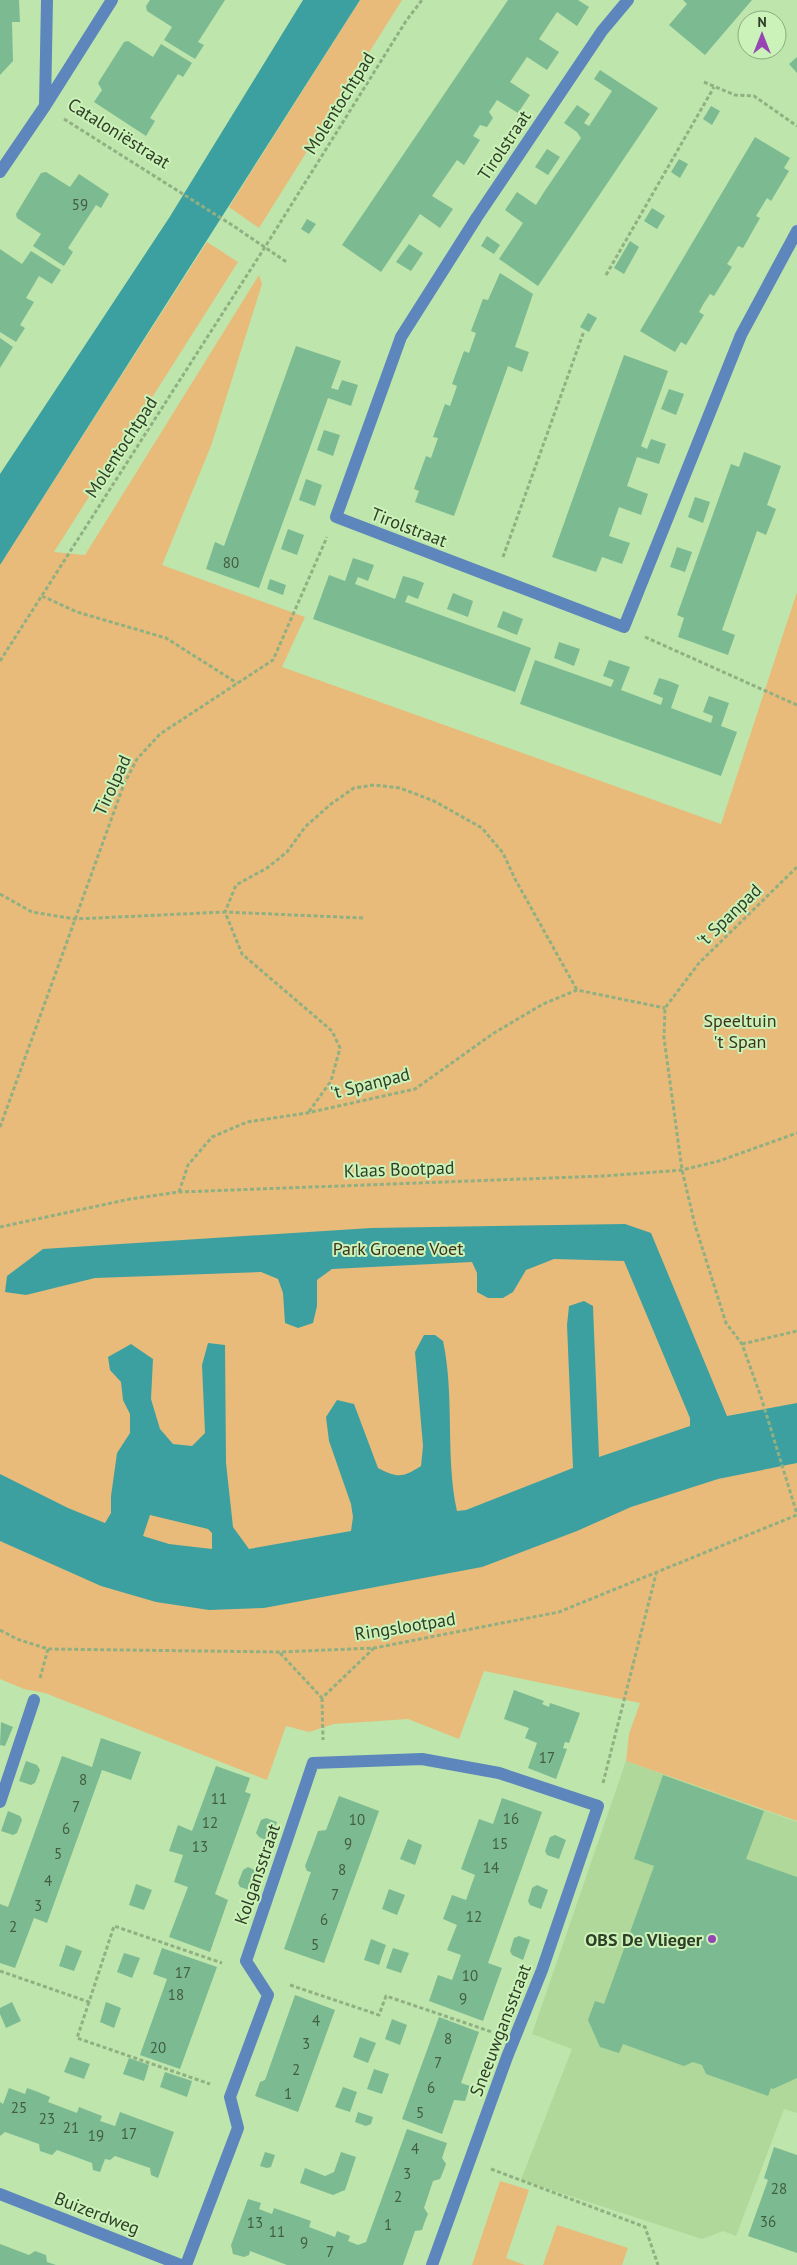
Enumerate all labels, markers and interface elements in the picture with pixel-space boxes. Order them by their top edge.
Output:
north arrow [737,10,787,60]
text: N [757,13,767,31]
street label: Molentochtpad [298,48,380,158]
street label: Cataloniëstraat [64,92,174,174]
street label: Tirolstraat [472,106,536,184]
house number: 59 [72,195,88,214]
street label: Molentochtpad [80,392,162,502]
street label: Tirolstraat [368,502,450,552]
house number: 80 [223,553,239,572]
street label: Tirolpad [88,751,136,819]
street label: 't Spanpad [692,879,766,951]
park label: Speeltuin 't Span [703,1009,777,1053]
street label: 't Spanpad [328,1062,412,1104]
street label: Klaas Bootpad [343,1156,455,1182]
park label: Park Groene Voet [333,1237,463,1260]
street label: Ringslootpad [353,1607,457,1645]
house number: 17 [539,1748,555,1767]
house number: 8 [79,1770,87,1789]
house number: 11 [211,1789,227,1808]
house number: 7 [72,1797,80,1816]
house number: 16 [503,1809,519,1828]
house number: 10 [349,1810,365,1829]
house number: 12 [202,1813,218,1832]
house number: 6 [62,1819,70,1838]
street label: Kolgansstraat [229,1821,285,1927]
house number: 9 [344,1834,352,1853]
house number: 15 [492,1834,508,1853]
house number: 13 [192,1837,208,1856]
house number: 5 [54,1844,62,1863]
house number: 14 [483,1858,499,1877]
house number: 8 [338,1860,346,1879]
house number: 4 [44,1871,52,1890]
house number: 7 [331,1885,339,1904]
house number: 3 [34,1896,42,1915]
house number: 12 [466,1907,482,1926]
house number: 6 [320,1910,328,1929]
house number: 2 [9,1917,17,1936]
place label: OBS De Vlieger [585,1928,703,1951]
marker: OBS De Vlieger [706,1933,718,1945]
house number: 5 [311,1935,319,1954]
street label: Sneeuwgansstraat [464,1961,536,2099]
house number: 17 [175,1963,191,1982]
house number: 10 [462,1966,478,1985]
house number: 18 [168,1985,184,2004]
house number: 9 [459,1989,467,2008]
house number: 4 [312,2011,320,2030]
house number: 8 [444,2029,452,2048]
house number: 3 [302,2034,310,2053]
house number: 20 [150,2038,166,2057]
house number: 7 [434,2053,442,2072]
house number: 2 [292,2060,300,2079]
house number: 6 [427,2078,435,2097]
house number: 1 [284,2084,292,2103]
house number: 25 [11,2098,27,2117]
house number: 5 [416,2103,424,2122]
house number: 23 [39,2109,55,2128]
house number: 21 [63,2118,79,2137]
house number: 17 [121,2124,137,2143]
house number: 19 [88,2126,104,2145]
house number: 4 [411,2139,419,2158]
house number: 3 [403,2164,411,2183]
house number: 28 [771,2179,787,2198]
street label: Buizerdweg [51,2186,143,2240]
house number: 2 [394,2187,402,2206]
house number: 36 [760,2212,776,2231]
house number: 13 [247,2213,263,2232]
house number: 1 [384,2215,392,2234]
house number: 11 [269,2222,285,2241]
house number: 9 [300,2233,308,2252]
house number: 7 [326,2242,334,2261]

